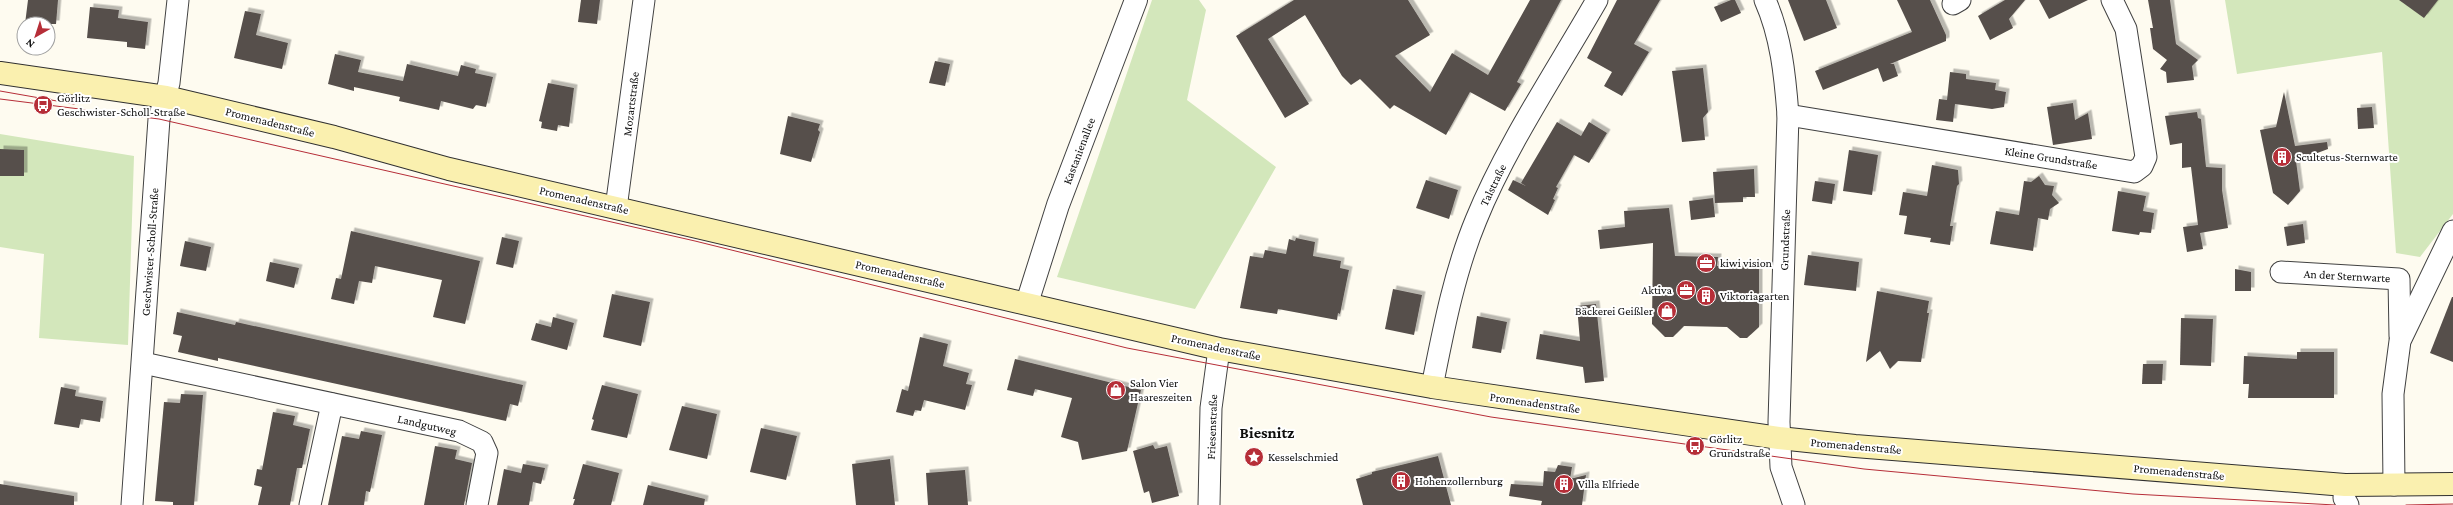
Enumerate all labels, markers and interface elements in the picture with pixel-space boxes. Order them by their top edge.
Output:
north arrow [16,16,56,56]
text: N [23,36,36,51]
street label: Mozartstraße [620,71,642,137]
place label: Görlitz Geschwister-Scholl-Straße [57,91,185,119]
bus stop icon: Görlitz Geschwister-Scholl-Straße [32,94,54,116]
street label: Promenadenstraße [224,104,316,140]
street label: Kastanienallee [1060,116,1098,186]
street label: Kleine Grundstraße [2004,144,2098,172]
building icon: Scultetus-Sternwarte [2271,146,2293,168]
place label: Scultetus-Sternwarte [2296,150,2398,164]
street label: Talstraße [1477,162,1509,208]
street label: Promenadenstraße [538,183,630,217]
street label: Geschwister-Scholl-Straße [139,188,161,316]
street label: Grundstraße [1777,209,1793,271]
office icon: kiwi vision [1695,252,1717,274]
place label: kiwi vision [1720,256,1773,270]
street label: Promenadenstraße [854,257,946,291]
street label: An der Sternwarte [2303,267,2391,285]
office icon: Aktiva [1675,279,1697,301]
place label: Aktiva [1641,283,1672,297]
building icon: Viktoriagarten [1695,285,1717,307]
place label: Viktoriagarten [1720,289,1790,303]
shop icon: Bäckerei Geißler [1656,300,1678,322]
place label: Bäckerei Geißler [1575,304,1654,318]
street label: Promenadenstraße [1170,331,1262,363]
place label: Salon Vier Haareszeiten [1130,376,1193,404]
shop icon: Salon Vier Haareszeiten [1105,379,1127,401]
street label: Promenadenstraße [1489,390,1581,416]
street label: Friesenstraße [1204,394,1220,460]
street label: Landgutweg [396,411,458,439]
district label: Biesnitz [1240,424,1295,441]
place label: Görlitz Grundstraße [1709,432,1770,460]
bus stop icon: Görlitz Grundstraße [1684,435,1706,457]
street label: Promenadenstraße [1810,435,1902,457]
place icon: Kesselschmied [1243,446,1265,468]
place label: Kesselschmied [1268,450,1339,464]
street label: Promenadenstraße [2133,461,2225,483]
building icon: Hohenzollernburg [1390,470,1412,492]
building icon: Villa Elfriede [1553,473,1575,495]
place label: Hohenzollernburg [1415,474,1503,488]
place label: Villa Elfriede [1578,477,1639,491]

